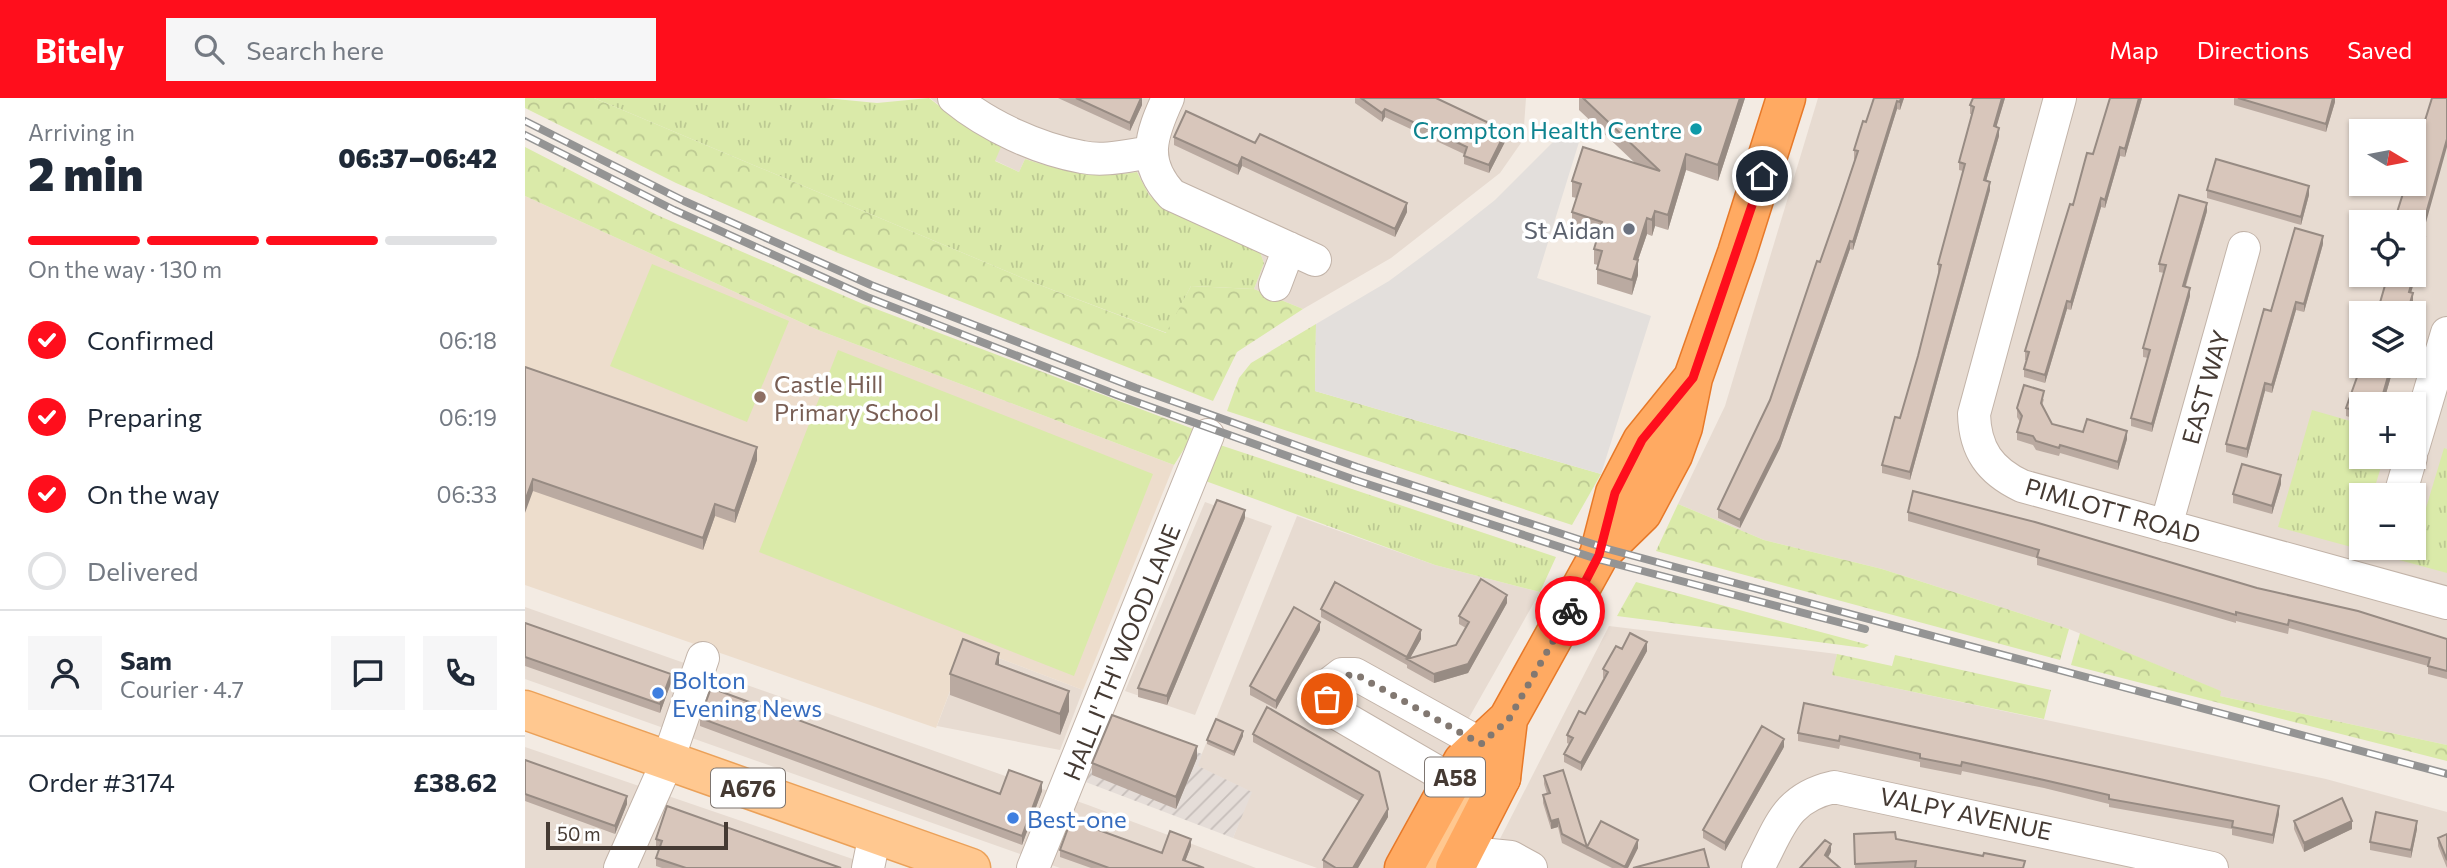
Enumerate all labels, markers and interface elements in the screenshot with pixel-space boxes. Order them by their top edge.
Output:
search box [166,18,656,81]
text: Bitely [35,29,124,70]
icon: search [190,30,228,68]
text: Search here [246,34,384,65]
text: Map [2109,35,2159,64]
text: Directions [2197,35,2309,64]
text: Saved [2347,35,2412,64]
place label: Crompton Health Centre [1413,115,1682,144]
text: Arriving in [28,118,135,146]
north arrow [2349,119,2425,196]
map controls [2349,119,2426,560]
marker: Crompton Health Centre [1688,121,1704,137]
text: 06:37–06:42 [338,142,497,173]
text: 2 min [28,144,144,200]
pin [1732,146,1792,206]
icon: home [1743,157,1781,195]
button: locate [2349,210,2426,287]
place label: St Aidan [1524,215,1615,244]
marker: St Aidan [1621,221,1637,237]
text: On the way · 130 m [28,255,222,283]
button: layers [2349,301,2426,378]
icon: check [28,321,66,359]
text: Confirmed [87,324,214,355]
text: 06:18 [439,326,497,354]
street label: EAST WAY [2175,326,2235,447]
place label: Castle Hill Primary School [774,369,939,426]
marker: Castle Hill Primary School [752,389,768,405]
button: + [2349,392,2426,469]
icon: check [28,398,66,436]
text: Preparing [87,401,202,432]
text: 06:19 [439,403,497,431]
street label: PIMLOTT ROAD [2022,471,2204,549]
icon: check [28,475,66,513]
text: On the way [87,478,220,509]
text: 06:33 [436,480,497,508]
button: − [2349,483,2426,560]
street label: HALL I' TH' WOOD LANE [1056,520,1186,784]
text: Delivered [87,555,198,586]
courier [1535,576,1605,646]
icon: bike [1551,592,1589,630]
button: person [28,636,102,710]
button: chat [331,636,405,710]
button: phone [423,636,497,710]
text: Sam [120,644,172,675]
place label: Bolton Evening News [672,665,822,722]
pin [1297,669,1357,729]
text: Courier · 4.7 [120,675,244,703]
icon: bag [1308,680,1346,718]
marker: Bolton Evening News [650,685,666,701]
road number: A58 [1425,758,1485,796]
text: Order #3174 [28,766,175,797]
text: £38.62 [413,766,497,797]
road number: A676 [711,768,785,808]
street label: VALPY AVENUE [1877,781,2055,845]
place label: Best-one [1027,804,1127,833]
marker: Best-one [1005,810,1021,826]
scale bar [546,819,728,851]
text: 50 m [557,822,601,845]

